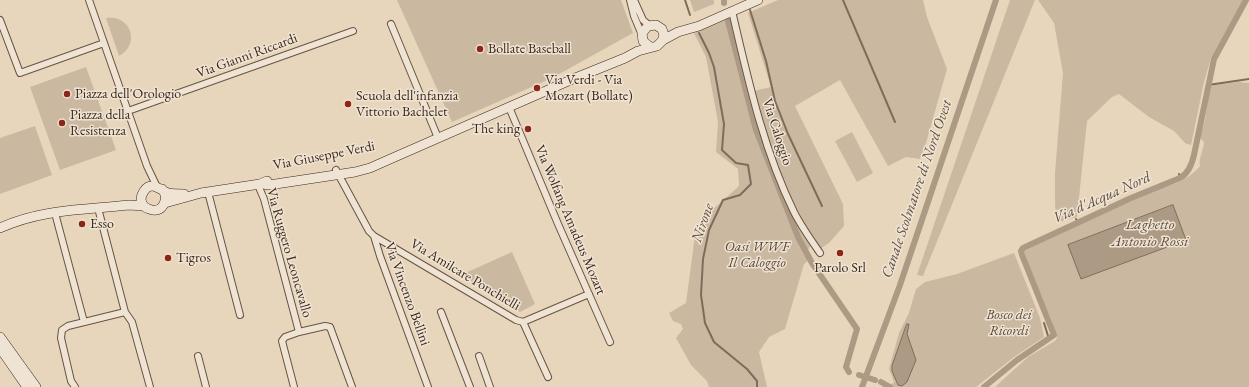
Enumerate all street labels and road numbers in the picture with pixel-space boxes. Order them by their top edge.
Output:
street label: Via Gianni Riccardi [194,30,300,82]
street label: Via Caloggio [758,96,796,168]
street label: Via Giuseppe Verdi [272,138,376,174]
street label: Via Wolfang Amadeus Mozart [531,143,609,297]
street label: Via Ruggero Leoncavallo [262,186,316,320]
street label: Via Amilcare Ponchielli [407,235,523,315]
street label: Via Vincenzo Bellini [380,240,434,348]

